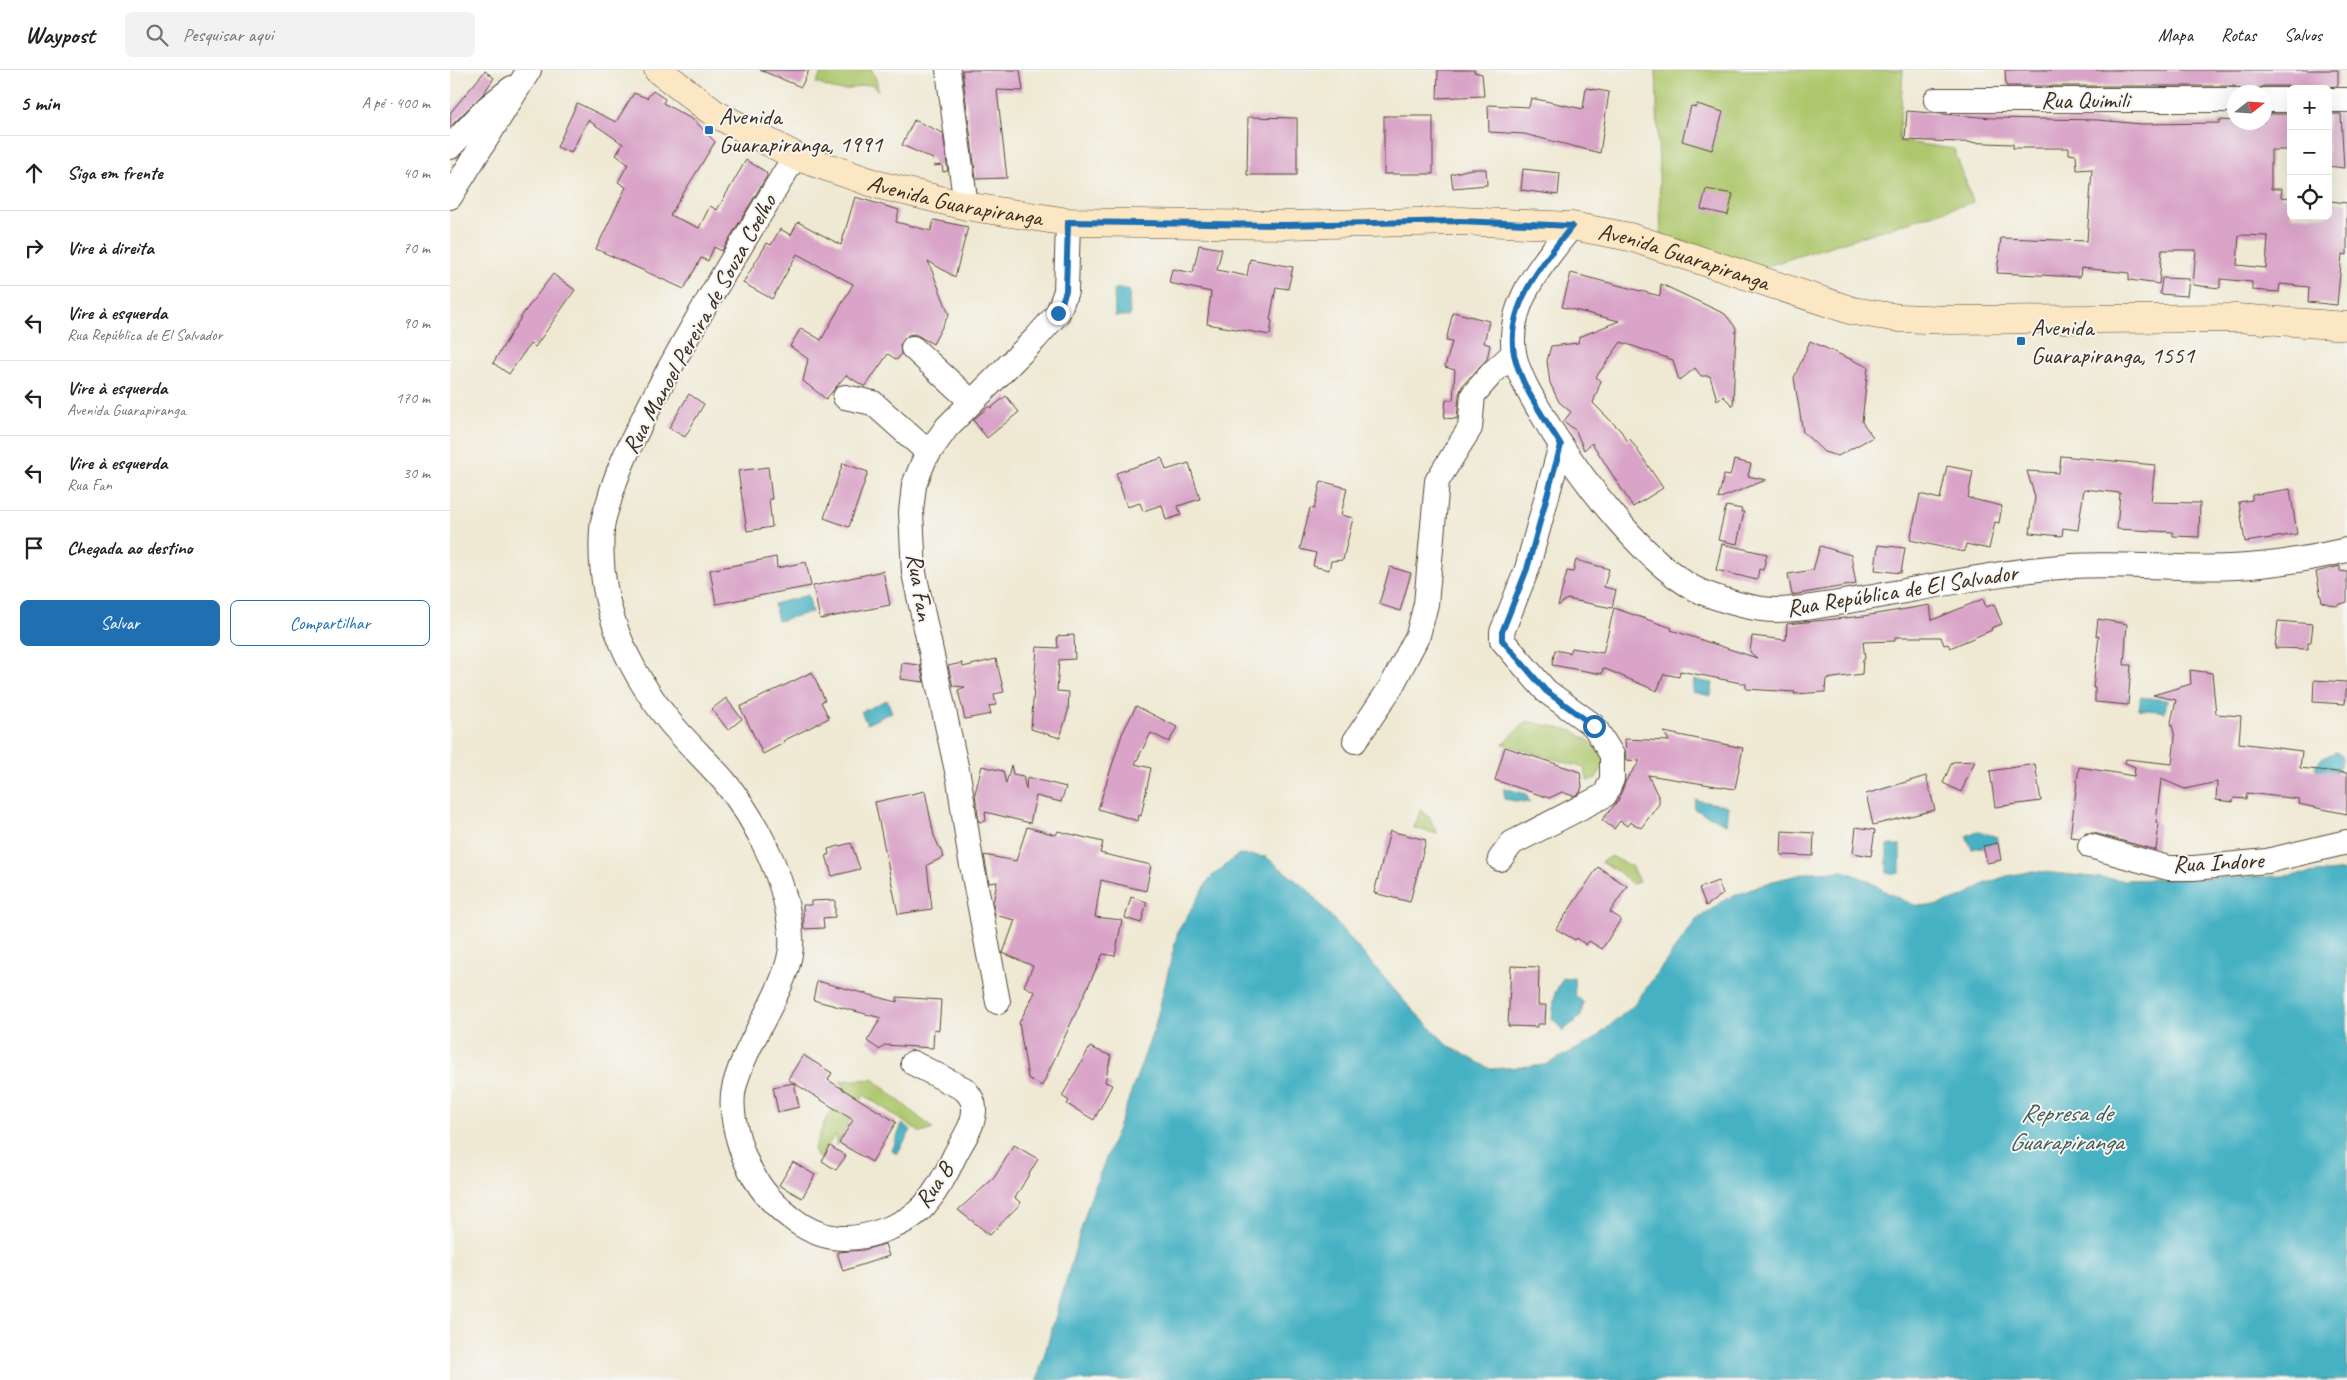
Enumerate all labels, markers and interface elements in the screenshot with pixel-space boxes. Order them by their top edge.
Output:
search box [125,12,475,57]
text: Waypost [25,20,95,50]
icon: search [143,21,171,49]
text: Pesquisar aqui [183,23,273,47]
text: Mapa [2158,24,2193,46]
text: Rotas [2221,24,2256,46]
text: Salvos [2284,24,2322,46]
street label: Rua Quimili [2041,85,2133,115]
north arrow [2227,85,2272,130]
map controls [2287,85,2332,220]
button: + [2287,85,2332,130]
text: 5 min [20,90,60,116]
text: A pé · 400 m [362,93,430,113]
place label: Avenida Guarapiranga, 1991 [719,101,884,159]
marker: Avenida Guarapiranga, 1991 [703,124,715,136]
button: − [2287,130,2332,175]
icon: ahead [20,159,48,187]
text: Siga em frente [67,161,163,185]
text: 40 m [403,163,430,183]
street label: Avenida Guarapiranga [864,167,1047,233]
button: locate [2287,175,2332,220]
street label: Rua Manoel Pereira de Souza Coelho [615,188,784,459]
street label: Avenida Guarapiranga [1596,216,1775,298]
icon: right [20,234,48,262]
text: Vire à direita [67,236,154,260]
text: 70 m [403,238,430,258]
text: Vire à esquerda [67,301,167,325]
route end [1047,302,1070,325]
icon: left [20,309,48,337]
place label: Avenida Guarapiranga, 1551 [2031,312,2196,370]
text: 90 m [403,313,430,333]
text: Rua República de El Salvador [67,325,223,345]
marker: Avenida Guarapiranga, 1551 [2015,335,2027,347]
text: Vire à esquerda [67,376,167,400]
icon: left [20,384,48,412]
text: 170 m [396,388,430,408]
text: Avenida Guarapiranga [67,400,185,420]
text: Vire à esquerda [67,451,167,475]
icon: left [20,459,48,487]
text: 30 m [403,463,430,483]
text: Rua Fan [67,475,112,495]
icon: arrive [20,534,48,562]
text: Chegada ao destino [67,536,193,560]
street label: Rua Fan [900,551,940,624]
street label: Rua República de El Salvador [1784,557,2022,623]
button: Salvar [20,600,220,646]
button: Compartilhar [230,600,430,646]
route start [1583,715,1606,738]
street label: Rua Indore [2172,845,2266,879]
water label: Represa de Guarapiranga [2009,1097,2126,1158]
street label: Rua B [908,1155,961,1214]

